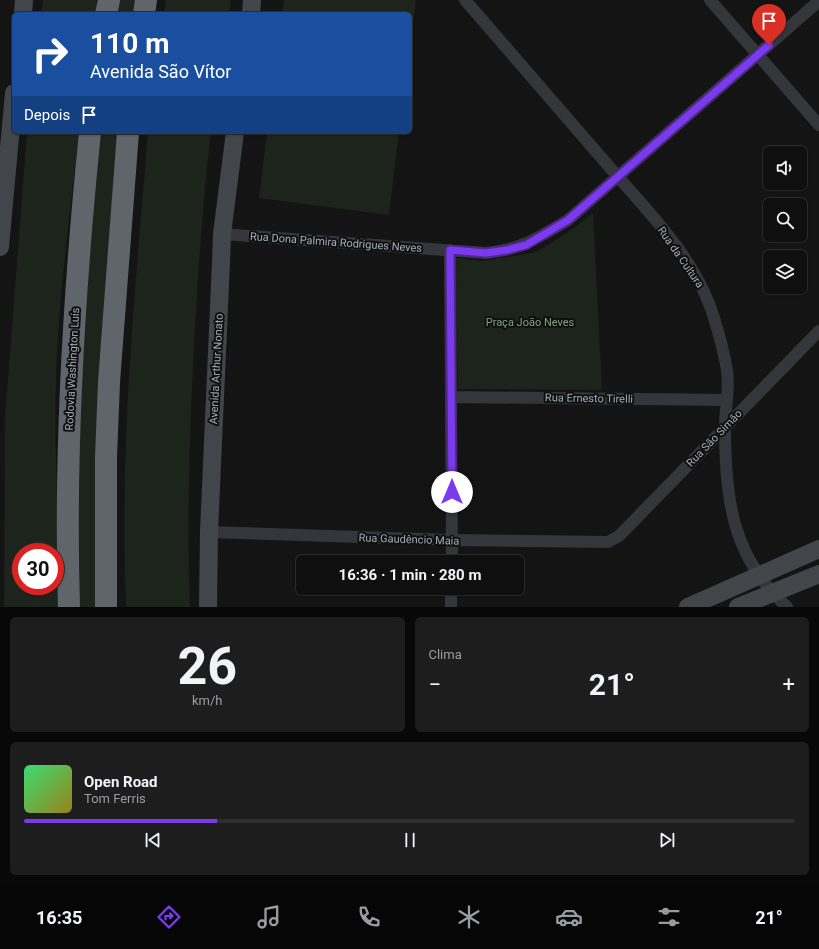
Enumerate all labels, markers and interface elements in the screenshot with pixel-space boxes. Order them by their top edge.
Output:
pin [752,4,786,45]
icon: arrive [758,10,780,32]
text: 110 m [90,27,169,60]
icon: right [24,28,76,80]
text: Avenida São Vítor [90,61,231,82]
icon: arrive [78,104,100,126]
text: Depois [24,106,70,124]
map controls [763,146,807,294]
button: sound [763,146,807,190]
button: search [763,198,807,242]
street label: Rua da Cultura [655,224,706,290]
street label: Rua Dona Palmira Rodrigues Neves [250,230,423,255]
button: layers [763,250,807,294]
street label: Rodovia Washington Luís [63,307,82,431]
street label: Avenida Arthur Nonato [207,313,226,425]
park label: Praça João Neves [486,316,575,329]
street label: Rua Ernesto Tirelli [545,391,633,406]
street label: Rua São Simão [684,407,745,470]
position arrow [431,471,473,513]
street label: Rua Gaudêncio Maia [358,531,460,548]
speed limit sign: 30 [12,543,64,595]
text: 16:36 · 1 min · 280 m [339,566,481,584]
text: 26 [177,636,237,697]
text: Clima [429,647,462,662]
text: 21° [589,667,635,702]
text: − [429,672,441,697]
text: + [783,672,795,697]
text: km/h [192,693,223,708]
text: Open Road [84,773,158,791]
text: Tom Ferris [84,791,146,806]
icon: previous [142,829,164,851]
icon: pause [399,829,421,851]
icon: next [656,829,678,851]
icon: directions [155,903,183,931]
icon: music [255,903,283,931]
icon: phone [355,903,383,931]
icon: climate [455,903,483,931]
icon: car [555,903,583,931]
icon: filters [655,903,683,931]
text: 16:35 [36,907,82,928]
text: 21° [755,907,783,928]

